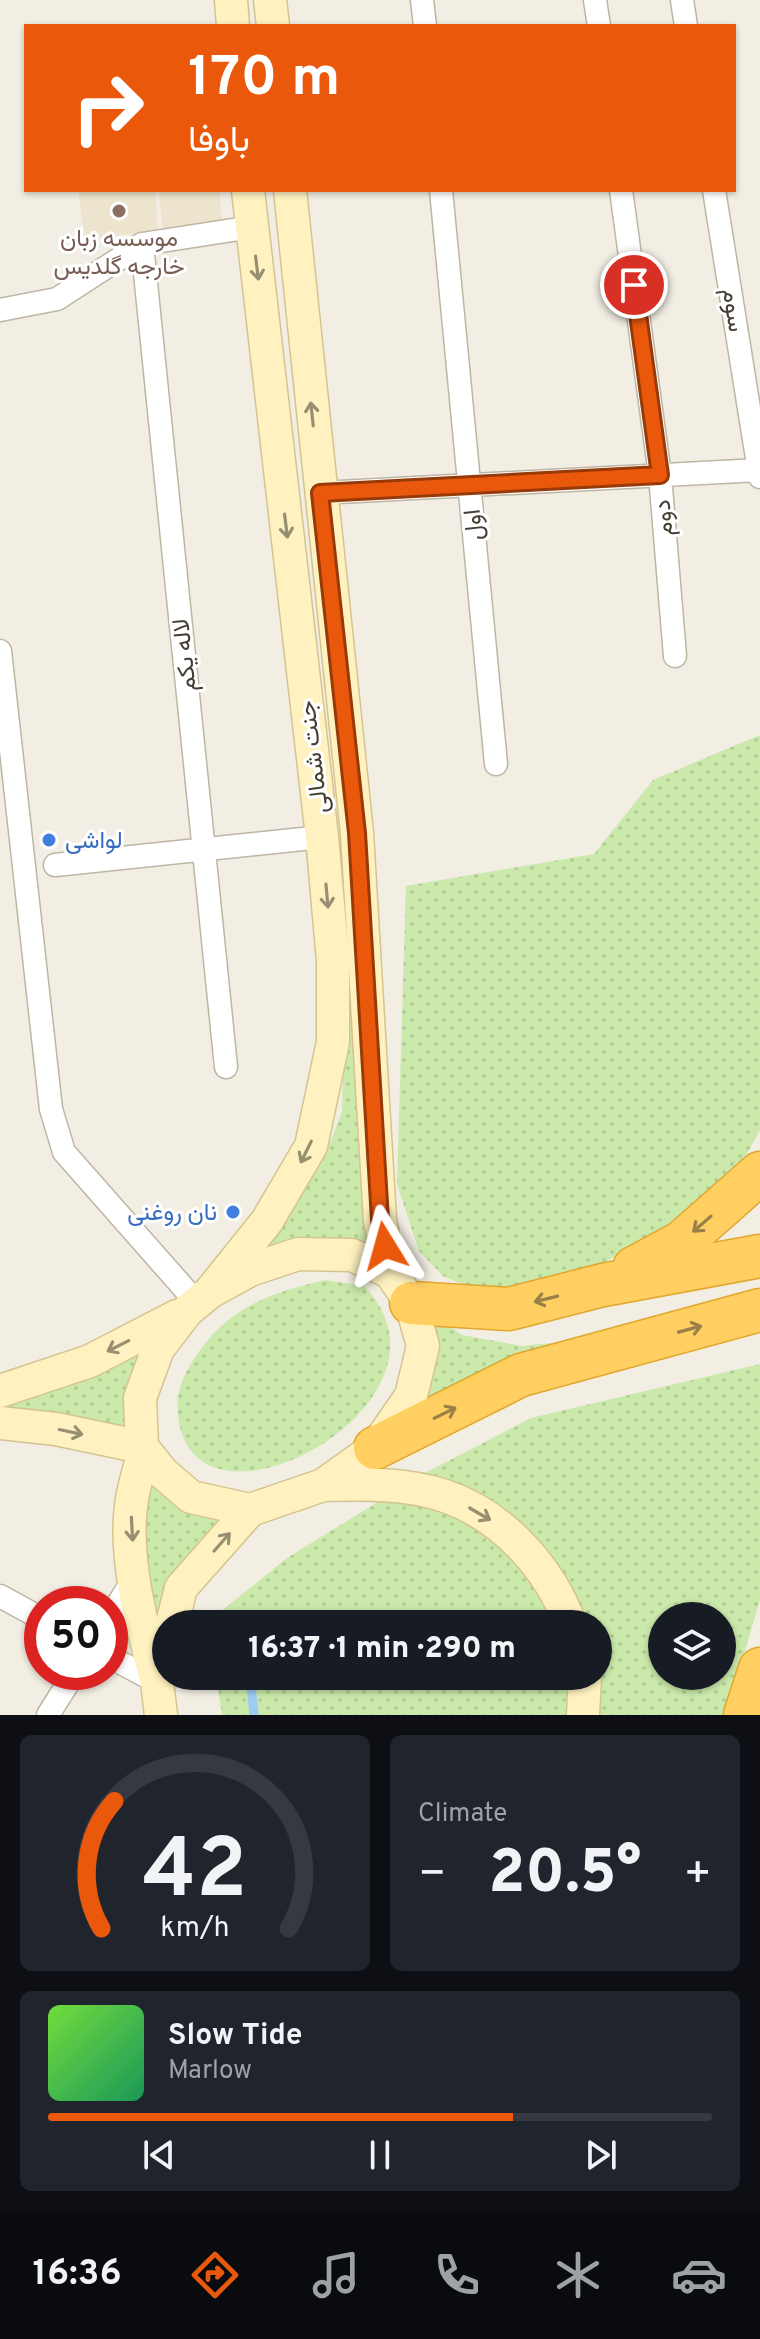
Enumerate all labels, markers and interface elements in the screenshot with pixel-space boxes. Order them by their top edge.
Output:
text: 170 m [188,45,340,115]
icon: right [56,56,160,160]
text: باوفا [188,119,250,165]
marker: موسسه زبان خارجه گلدیس [110,202,128,220]
place label: موسسه زبان خارجه گلدیس [53,225,185,283]
pin [600,251,668,319]
one-way arrow [249,254,264,280]
icon: arrive [612,263,656,307]
street label: سوم [714,286,750,334]
one-way arrow [305,401,320,428]
street label: دوم [648,498,682,537]
street label: اول [458,508,492,542]
one-way arrow [279,512,294,539]
street label: لاله یکم [167,617,205,693]
street label: جنت شمالی [293,699,337,815]
place label: لواشی [65,827,123,857]
marker: لواشی [40,831,58,849]
one-way arrow [320,882,335,909]
one-way arrow [298,1139,313,1163]
place label: نان روغنی [127,1199,217,1229]
marker: نان روغنی [224,1203,242,1221]
position arrow [343,1204,427,1288]
one-way arrow [692,1215,712,1233]
one-way arrow [534,1293,560,1308]
one-way arrow [676,1321,702,1336]
one-way arrow [106,1339,130,1355]
one-way arrow [432,1405,456,1421]
one-way arrow [58,1425,84,1440]
one-way arrow [468,1506,491,1522]
one-way arrow [124,1515,139,1542]
one-way arrow [213,1532,231,1552]
speed limit sign: 50 [24,1586,128,1690]
map controls [648,1602,736,1690]
button: layers [648,1602,736,1690]
text: 16:37 · 1 min · 290 m [248,1631,516,1668]
text: Climate [418,1798,507,1831]
text: 42 [143,1822,247,1927]
text: 20.5° [489,1838,641,1914]
text: − [418,1848,446,1904]
text: + [684,1848,712,1904]
text: km/h [160,1911,230,1947]
text: Slow Tide [168,2018,302,2055]
text: Marlow [168,2055,252,2088]
icon: previous [137,2133,181,2177]
icon: pause [358,2133,402,2177]
icon: next [579,2133,623,2177]
icon: directions [187,2247,243,2303]
icon: music [308,2247,364,2303]
icon: phone [429,2247,485,2303]
icon: climate [550,2247,606,2303]
icon: car [671,2247,727,2303]
text: 16:36 [33,2252,122,2298]

